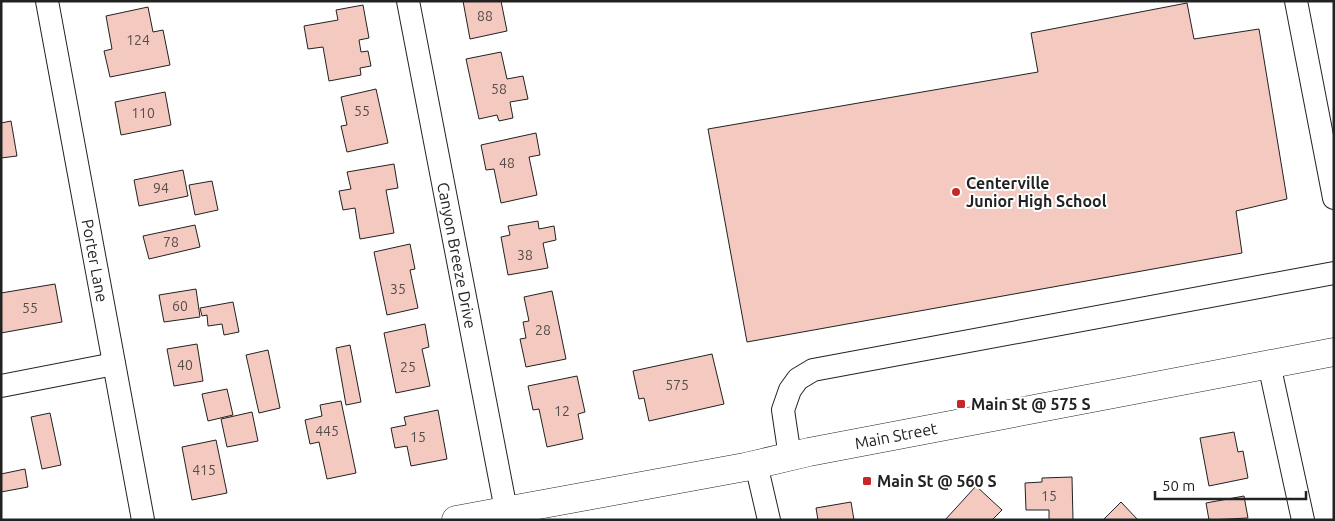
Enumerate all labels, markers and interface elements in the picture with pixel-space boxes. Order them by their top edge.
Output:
house number: 88 [477,8,493,24]
house number: 124 [126,32,150,48]
house number: 58 [491,81,507,97]
house number: 55 [354,103,370,119]
house number: 110 [131,105,155,121]
house number: 48 [499,155,515,171]
place label: Centerville Junior High School [966,174,1107,210]
house number: 94 [153,180,169,196]
street label: Canyon Breeze Drive [434,181,480,330]
marker: Centerville Junior High School [950,186,962,198]
street label: Porter Lane [79,218,112,304]
house number: 78 [163,234,179,250]
house number: 38 [517,247,533,263]
house number: 35 [390,281,406,297]
house number: 60 [172,298,188,314]
house number: 55 [22,300,38,316]
house number: 28 [535,322,551,338]
house number: 40 [177,357,193,373]
house number: 25 [400,359,416,375]
house number: 575 [665,377,689,393]
place label: Main St @ 575 S [971,395,1091,413]
marker: Main St @ 575 S [955,398,967,410]
house number: 12 [554,403,570,419]
street label: Main Street [853,419,939,452]
house number: 445 [315,423,339,439]
house number: 15 [410,429,426,445]
house number: 415 [192,462,216,478]
scale bar [1155,468,1306,500]
place label: Main St @ 560 S [877,472,997,490]
marker: Main St @ 560 S [861,475,873,487]
text: 50 m [1162,477,1195,494]
house number: 15 [1041,488,1057,504]

